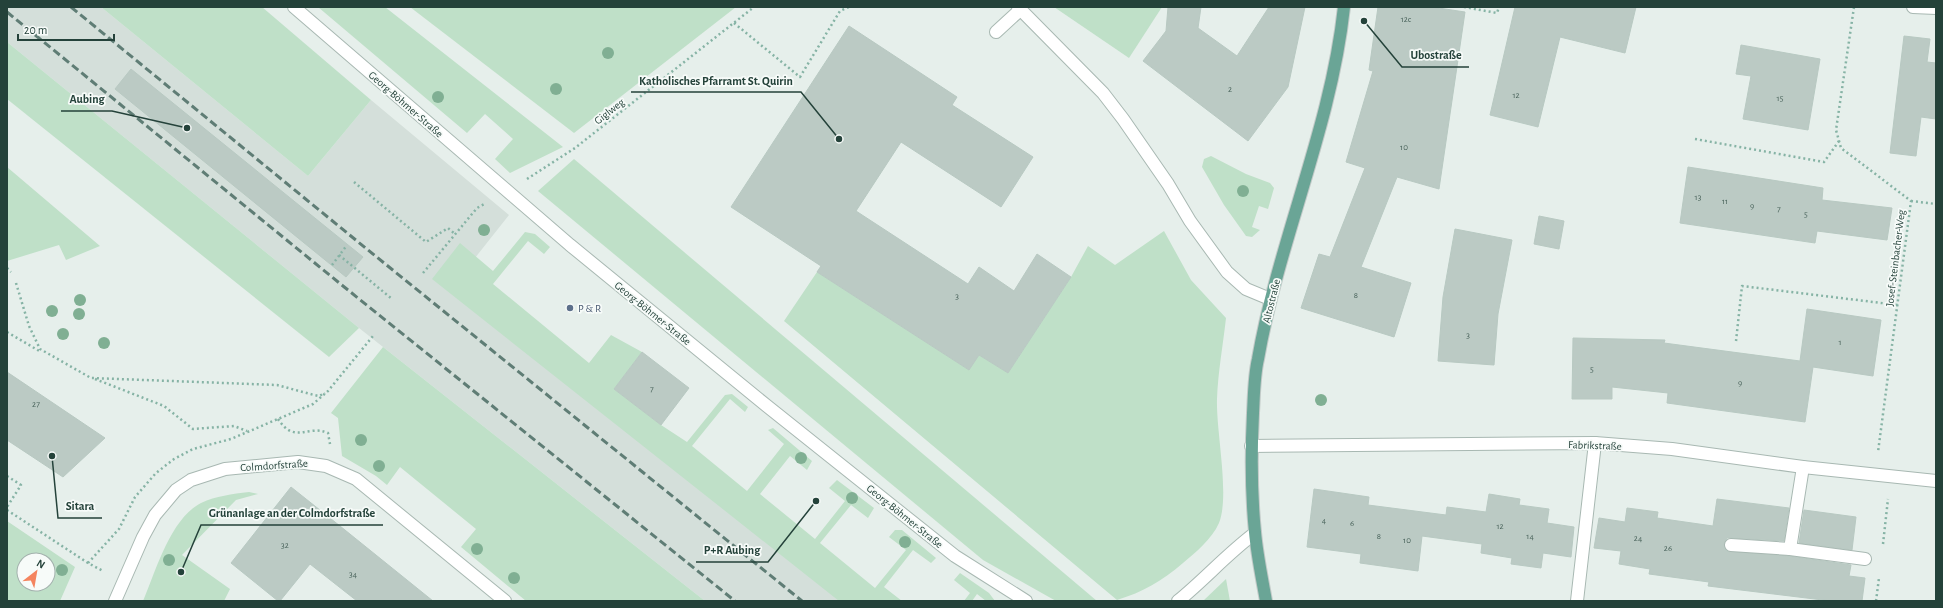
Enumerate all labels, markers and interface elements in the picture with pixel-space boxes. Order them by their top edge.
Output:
house number: 12c [1401,15,1412,24]
scale bar [18,16,114,42]
text: 20 m [24,24,47,36]
callout: Ubostraße [1402,43,1469,67]
text: Ubostraße [1410,49,1462,61]
callout: Katholisches Pfarramt St. Quirin [631,68,801,92]
street label: Georg-Böhmer-Straße [366,69,445,139]
text: Katholisches Pfarramt St. Quirin [639,75,793,88]
house number: 2 [1228,85,1232,94]
callout: Aubing [61,87,112,111]
house number: 12 [1512,91,1520,100]
text: Aubing [70,93,105,105]
house number: 15 [1777,94,1784,103]
street label: Giglweg [592,96,627,126]
house number: 10 [1400,143,1408,152]
house number: 13 [1695,193,1702,202]
house number: 11 [1722,197,1728,206]
house number: 9 [1750,202,1754,211]
house number: 7 [1777,205,1781,214]
street label: Josef-Steinbacher-Weg [1884,208,1907,307]
house number: 5 [1804,210,1808,219]
street label: Altostraße [1261,278,1282,324]
street label: Georg-Böhmer-Straße [613,279,693,347]
house number: 8 [1354,291,1358,300]
house number: 3 [955,292,959,301]
marker: P & R [565,303,575,313]
place label: P & R [578,303,601,314]
house number: 3 [1466,331,1470,340]
house number: 1 [1838,338,1842,347]
house number: 5 [1590,365,1594,374]
house number: 9 [1738,379,1742,388]
house number: 7 [650,385,654,394]
house number: 27 [32,400,40,409]
street label: Fabrikstraße [1568,439,1622,452]
street label: Colmdorfstraße [240,458,308,473]
street label: Georg-Böhmer-Straße [865,482,945,550]
callout: Sitara [58,494,102,518]
text: Sitara [66,500,95,512]
callout: Grünanlage an der Colmdorfstraße [201,501,383,525]
text: Grünanlage an der Colmdorfstraße [209,507,375,519]
house number: 4 [1322,516,1327,525]
house number: 6 [1350,519,1354,528]
house number: 12 [1496,522,1504,531]
house number: 8 [1377,532,1381,541]
house number: 14 [1526,532,1534,541]
house number: 24 [1634,534,1643,543]
house number: 10 [1403,536,1411,545]
callout: P+R Aubing [696,538,768,562]
house number: 32 [281,541,289,550]
text: P+R Aubing [704,544,761,556]
house number: 26 [1664,544,1672,553]
north arrow [16,552,56,592]
text: N [35,557,47,571]
house number: 34 [349,570,358,579]

